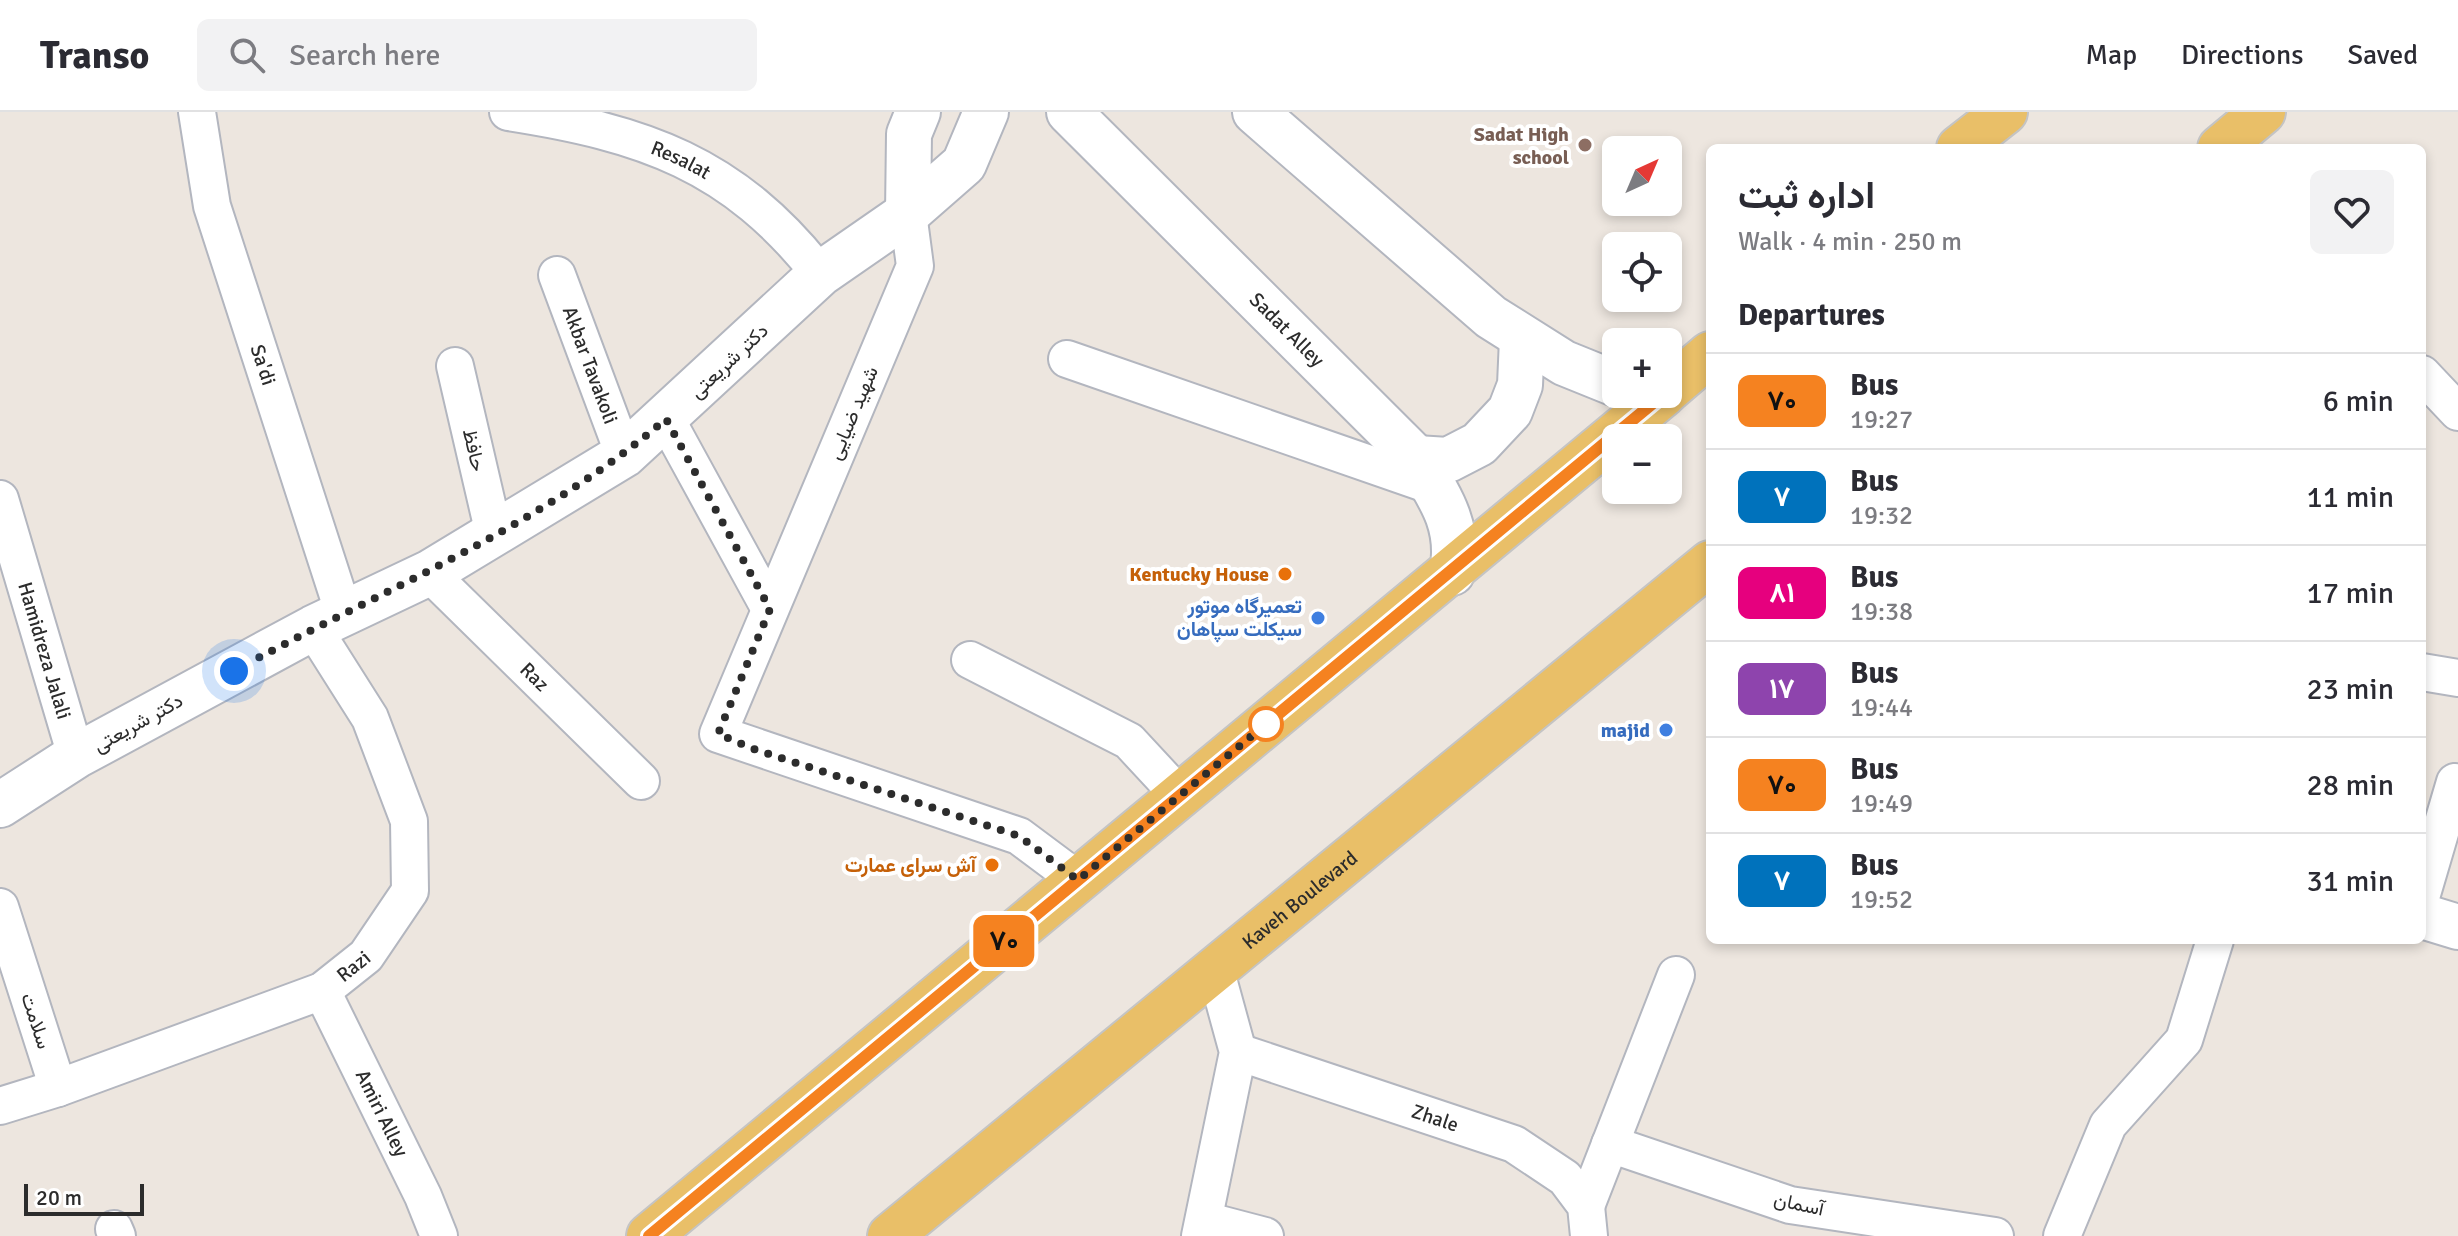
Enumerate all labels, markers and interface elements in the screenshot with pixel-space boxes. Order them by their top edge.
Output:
search box [197,19,757,91]
text: Transo [40,32,149,79]
icon: search [225,33,269,77]
text: Search here [289,37,441,74]
text: Map [2085,38,2137,72]
text: Directions [2181,38,2303,72]
text: Saved [2347,38,2418,72]
place label: Sadat High school [1474,122,1569,170]
street label: Resalat [647,135,715,185]
marker: Sadat High school [1576,136,1594,154]
north arrow [1602,136,1682,216]
map controls [1602,136,1682,504]
button: heart [2310,170,2394,254]
text: اداره ثبت [1738,172,1875,219]
text: Walk · 4 min · 250 m [1738,226,1962,258]
button: locate [1602,232,1682,312]
street label: Sadat Alley [1244,287,1330,373]
text: Departures [1738,297,1885,334]
street label: Akbar Tavakoli [557,303,624,427]
street label: دکتر شریعتی [684,318,774,404]
button: + [1602,328,1682,408]
street label: Sa'di [245,341,282,388]
street label: شهید ضیایی [822,362,884,464]
text: Bus [1850,367,1898,404]
text: 6 min [2323,383,2394,420]
text: ۷۰ [1767,384,1797,418]
text: 19:27 [1850,404,1913,436]
button: − [1602,424,1682,504]
street label: حافظ [457,426,491,474]
text: Bus [1850,463,1898,500]
text: 11 min [2307,479,2394,516]
text: ۷ [1773,480,1791,514]
text: 19:32 [1850,500,1913,532]
text: Bus [1850,559,1898,596]
place label: Kentucky House [1129,562,1269,587]
marker: Kentucky House [1276,565,1294,583]
text: 17 min [2307,575,2394,612]
text: ۸۱ [1769,576,1795,610]
street label: Hamidreza Jalali [13,579,77,722]
place label: تعمیرگاه موتور سیکلت سپاهان [1177,594,1302,643]
text: 19:38 [1850,596,1913,628]
marker: تعمیرگاه موتور سیکلت سپاهان [1309,609,1327,627]
your location [214,651,254,691]
text: Bus [1850,655,1898,692]
street label: Raz [515,657,554,696]
text: 23 min [2307,671,2394,708]
text: ۱۷ [1769,672,1795,706]
street label: دکتر شریعتی [89,688,187,758]
text: 19:44 [1850,692,1913,724]
unlabelled marker [1249,707,1283,741]
place label: majid [1601,718,1650,743]
marker: majid [1657,721,1675,739]
text: Bus [1850,751,1898,788]
text: 28 min [2307,767,2394,804]
text: ۷۰ [1767,768,1797,802]
text: 19:49 [1850,788,1913,820]
street label: Kaveh Boulevard [1237,845,1362,954]
text: Bus [1850,847,1898,884]
place label: آش سرای عمارت [845,853,978,878]
marker: آش سرای عمارت [983,856,1001,874]
text: 31 min [2307,863,2394,900]
text: ۷ [1773,864,1791,898]
text: 19:52 [1850,884,1913,916]
line badge: ۷۰ [968,915,1040,967]
text: ۷۰ [989,924,1019,958]
street label: Razi [331,945,375,987]
street label: سلامت [15,990,57,1052]
street label: Amiri Alley [350,1065,414,1161]
street label: Zhale [1409,1098,1462,1137]
scale bar [24,1180,144,1216]
text: 20 m [36,1184,82,1211]
street label: آسمان [1772,1187,1828,1222]

